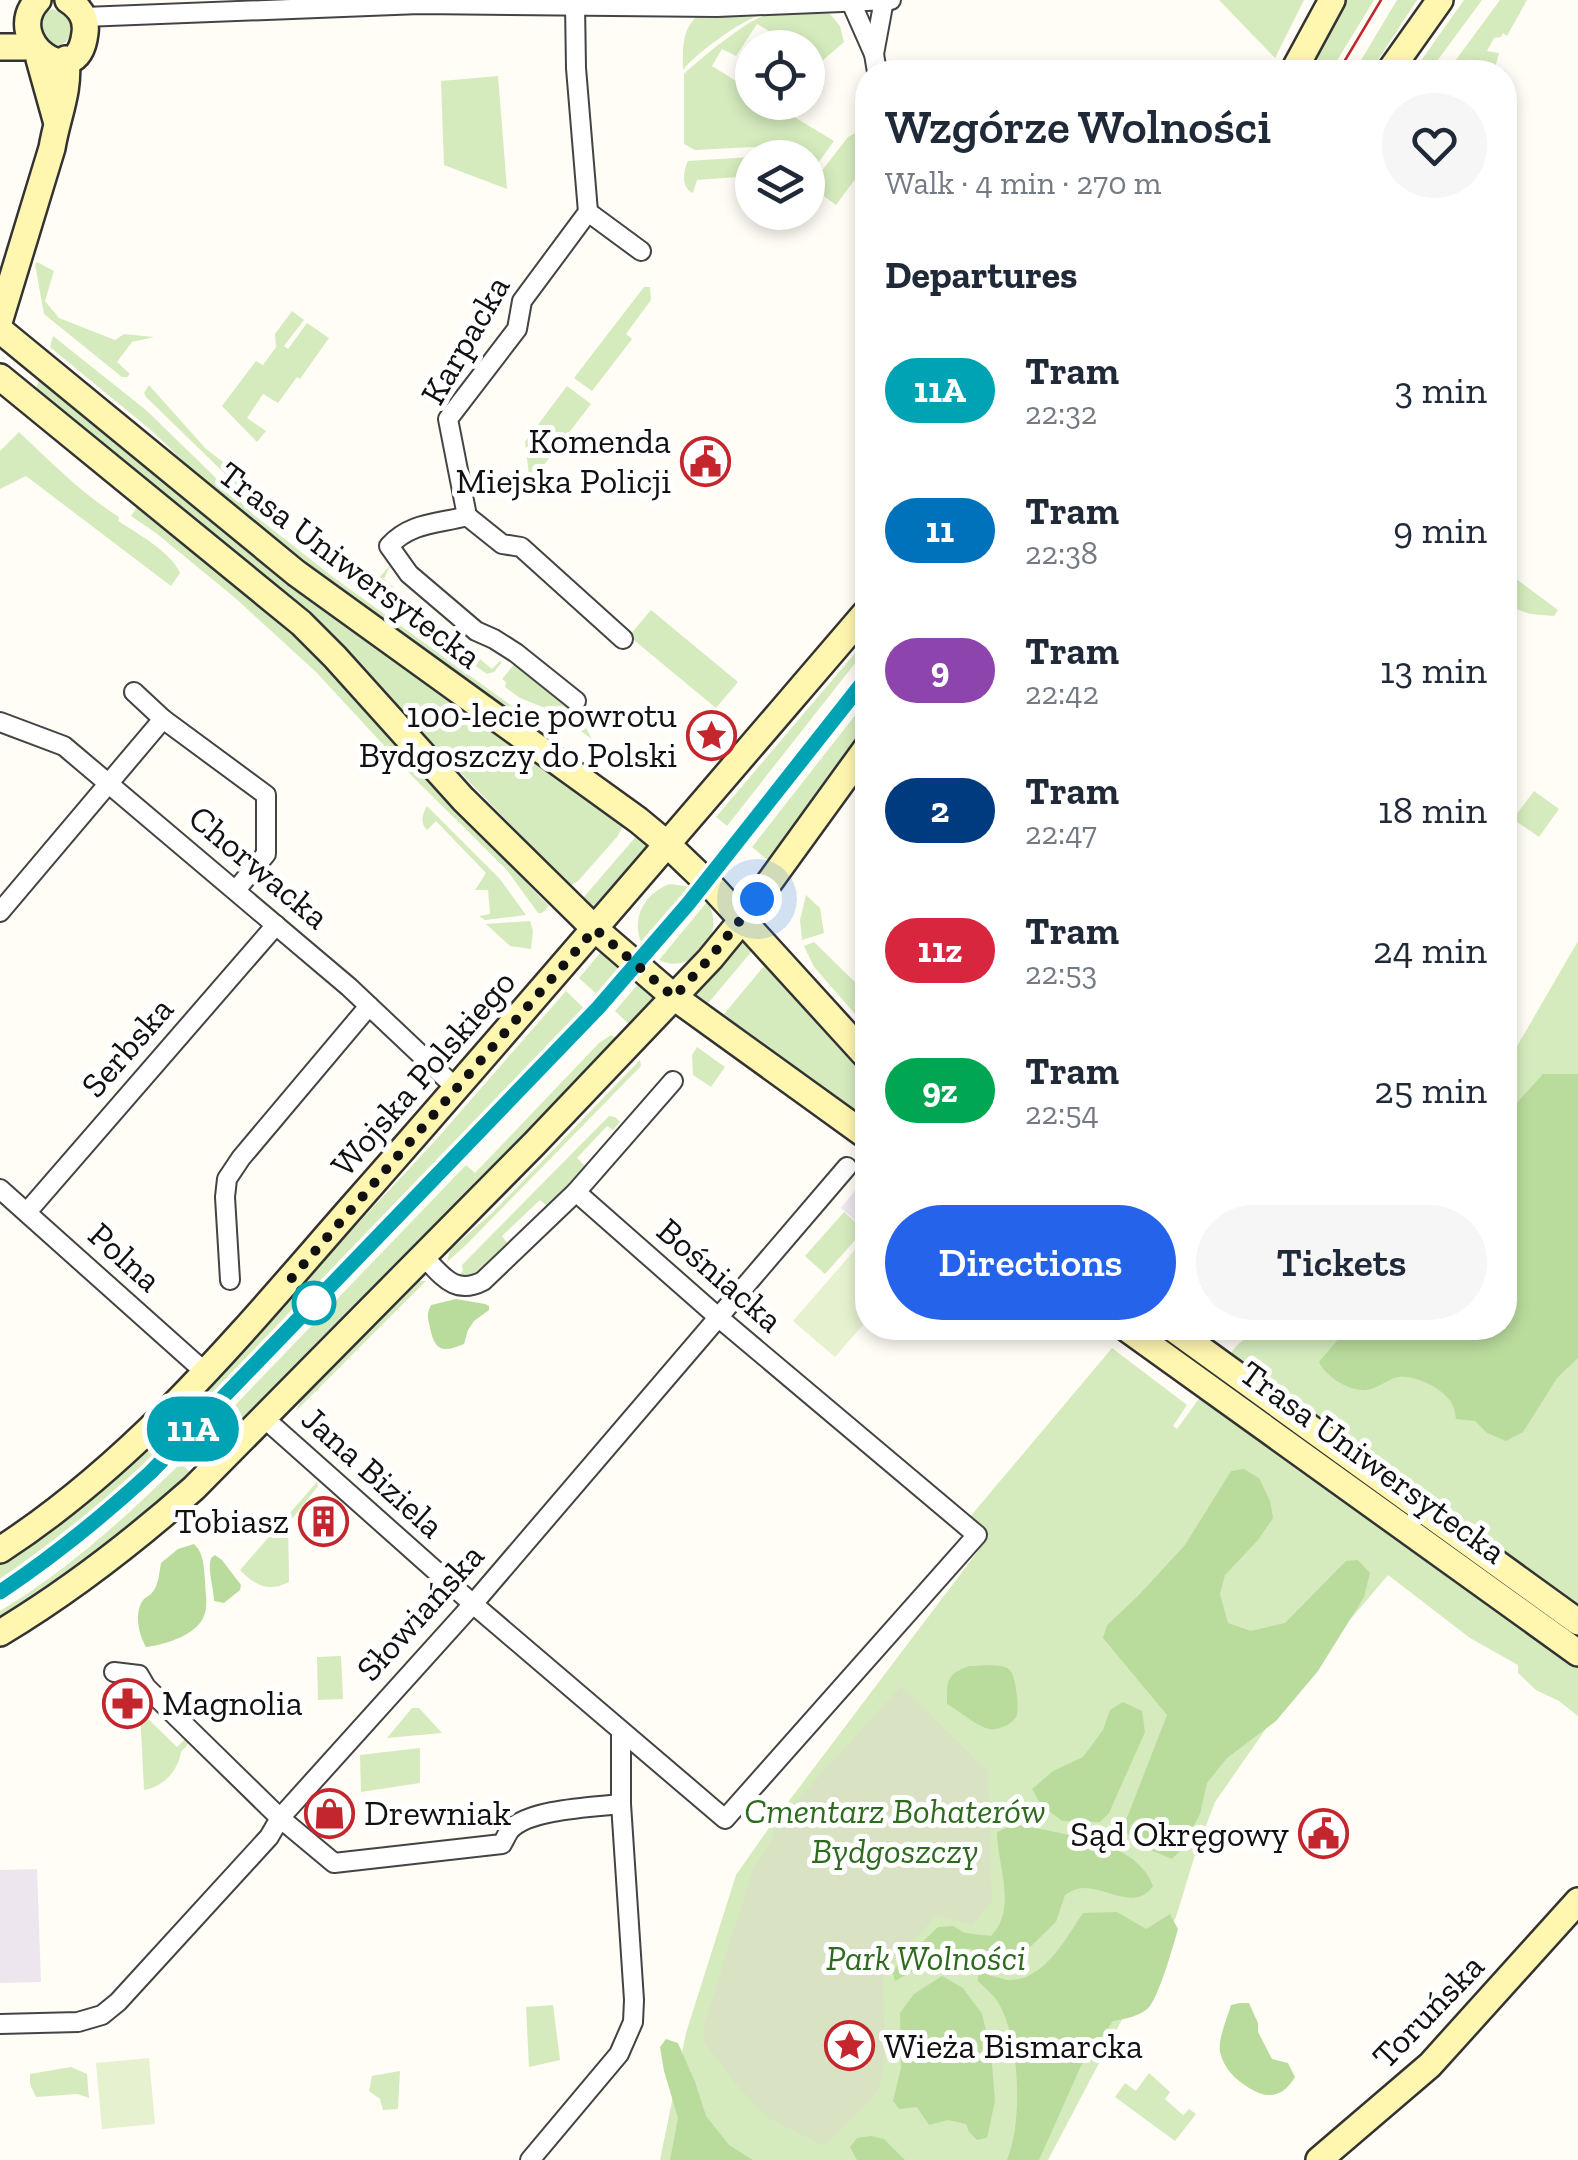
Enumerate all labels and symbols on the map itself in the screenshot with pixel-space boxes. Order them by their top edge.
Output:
street label: Karpacka [411,268,519,412]
place label: Komenda Miejska Policji [456,420,671,502]
public building icon: Komenda Miejska Policji [680,435,732,487]
street label: Trasa Uniwersytecka [210,452,490,678]
place label: 100-lecie powrotu Bydgoszczy do Polski [359,694,677,776]
place icon: 100-lecie powrotu Bydgoszczy do Polski [686,709,738,761]
street label: Chorwacka [180,796,338,938]
your location [732,874,782,924]
street label: Wojska Polskiego [322,961,524,1185]
street label: Serbska [72,988,182,1106]
street label: Bośniacka [649,1209,791,1341]
street label: Polna [80,1213,170,1301]
unlabelled marker [293,1282,335,1324]
street label: Trasa Uniwersytecka [1232,1351,1514,1573]
line badge: 11A [136,1396,250,1462]
street label: Jana Biziela [293,1397,453,1547]
building icon: Tobiasz [298,1495,350,1547]
place label: Tobiasz [175,1500,289,1542]
street label: Słowiańska [348,1535,492,1689]
pharmacy icon: Magnolia [101,1677,153,1729]
place label: Magnolia [162,1682,303,1724]
shop icon: Drewniak [303,1787,355,1839]
park label: Cmentarz Bohaterów Bydgoszczy [744,1790,1046,1872]
place label: Drewniak [364,1792,511,1834]
public building icon: Sąd Okręgowy [1298,1808,1350,1860]
place label: Sąd Okręgowy [1070,1813,1289,1855]
park label: Park Wolności [826,1937,1026,1979]
street label: Toruńska [1363,1945,1493,2077]
place icon: Wieża Bismarcka [823,2020,875,2072]
place label: Wieża Bismarcka [884,2025,1143,2067]

